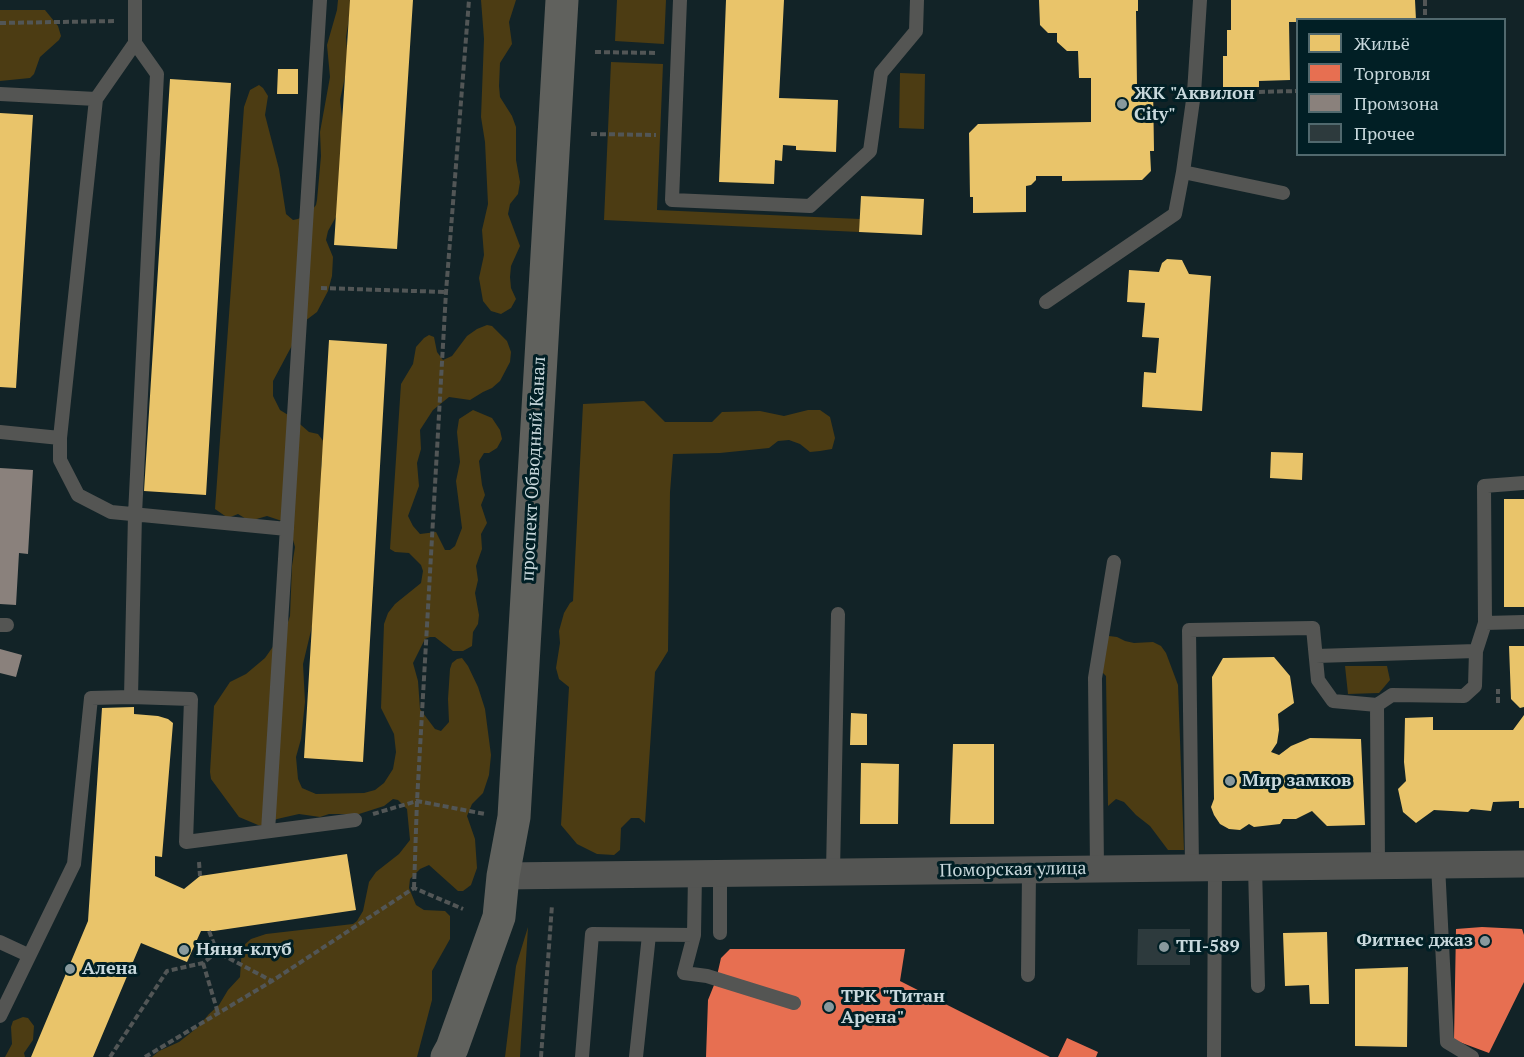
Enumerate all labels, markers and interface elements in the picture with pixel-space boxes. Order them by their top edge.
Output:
legend [1296,18,1506,156]
text: Жильё [1354,31,1410,55]
text: Торговля [1354,61,1431,85]
place label: ЖК "Аквилон City" [1134,83,1255,125]
text: Промзона [1354,91,1439,115]
marker: ЖК "Аквилон City" [1115,97,1129,111]
text: Прочее [1354,121,1415,145]
street label: проспект Обводный Канал [517,356,551,582]
place label: Мир замков [1242,770,1351,792]
marker: Мир замков [1223,774,1237,788]
street label: Поморская улица [939,858,1087,882]
place label: Фитнес джаз [1356,930,1473,952]
marker: Фитнес джаз [1478,934,1492,948]
place label: ТП-589 [1176,936,1240,958]
place label: Няня-клуб [196,939,292,961]
marker: ТП-589 [1157,940,1171,954]
marker: Няня-клуб [177,943,191,957]
place label: Алена [82,958,138,980]
marker: Алена [63,962,77,976]
place label: ТРК "Титан Арена" [841,986,945,1028]
marker: ТРК "Титан Арена" [822,1000,836,1014]

